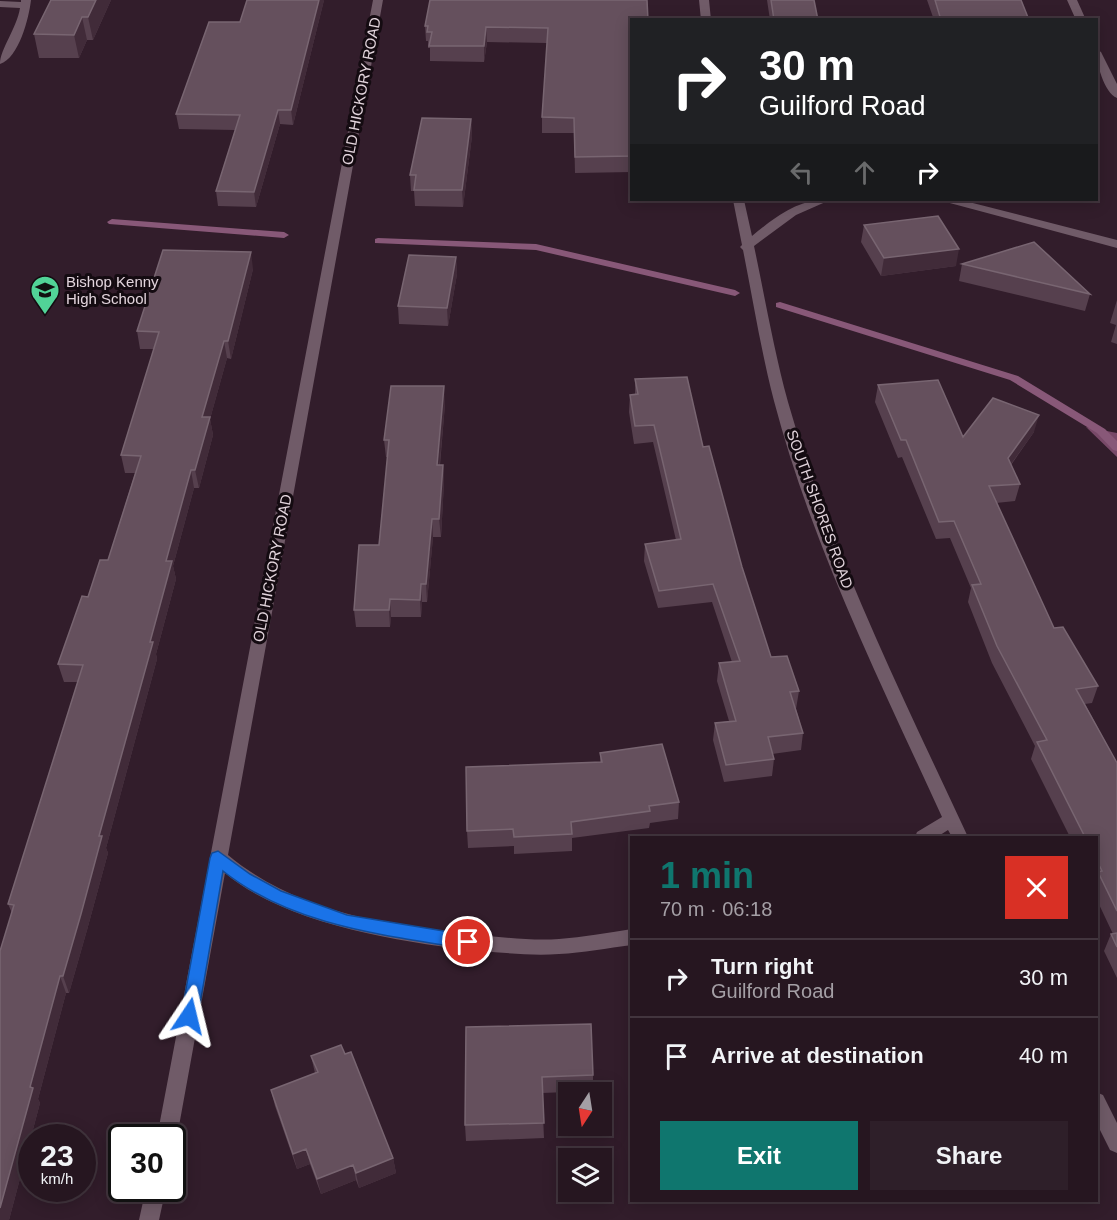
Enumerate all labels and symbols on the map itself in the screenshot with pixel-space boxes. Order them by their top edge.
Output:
street label: OLD HICKORY ROAD [338,15,384,166]
place label: Bishop Kenny High School [66,273,159,307]
school or university icon: Bishop Kenny High School [29,274,61,316]
street label: SOUTH SHORES ROAD [783,427,857,591]
street label: OLD HICKORY ROAD [249,492,295,643]
pin [442,916,493,967]
position arrow [157,984,221,1048]
north arrow [558,1082,612,1136]
speed limit sign: 30 [108,1124,186,1202]

